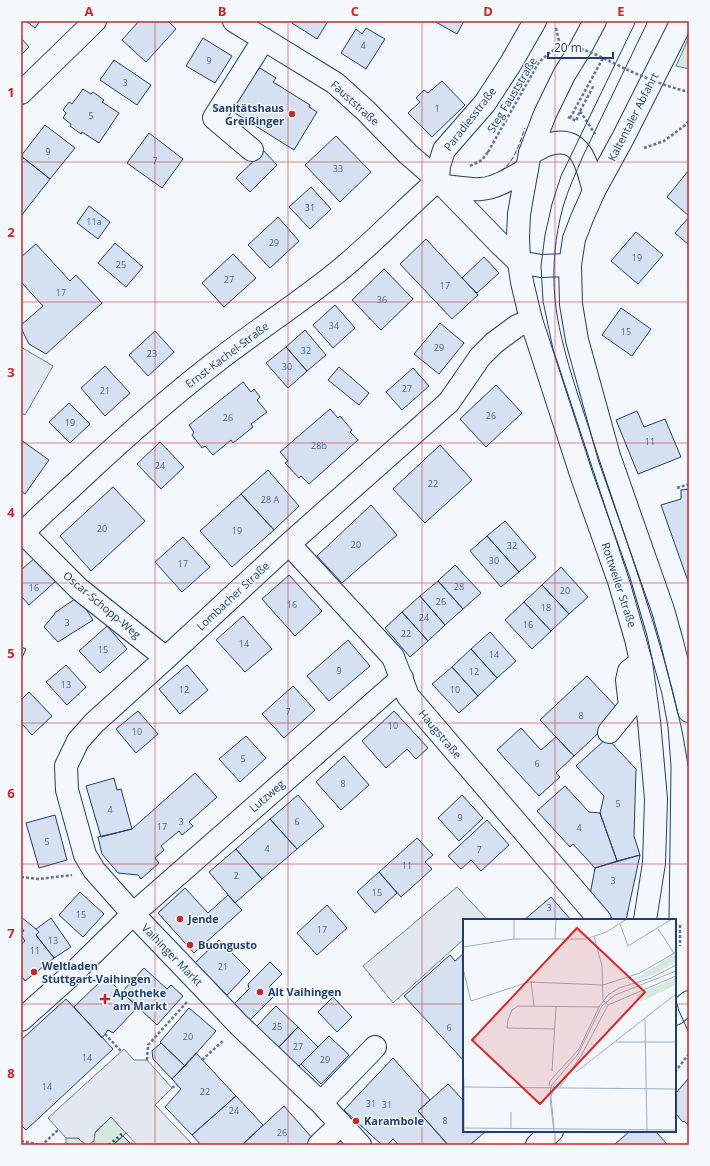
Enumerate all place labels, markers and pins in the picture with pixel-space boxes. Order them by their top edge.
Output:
place label: Sanitätshaus Greißinger [212,100,285,128]
marker: Sanitätshaus Greißinger [287,109,297,119]
place label: Jende [187,911,219,926]
marker: Jende [175,914,185,924]
place label: Buongusto [198,937,257,952]
marker: Buongusto [185,940,195,950]
place label: Weltladen Stuttgart-Vaihingen [42,958,151,986]
marker: Weltladen Stuttgart-Vaihingen [29,967,39,977]
place label: Alt Vaihingen [268,984,342,999]
place label: Apotheke am Markt [113,985,167,1013]
marker: Alt Vaihingen [255,987,265,997]
marker: Apotheke am Markt [100,994,110,1004]
place label: Karambole [364,1113,425,1128]
marker: Karambole [351,1116,361,1126]

